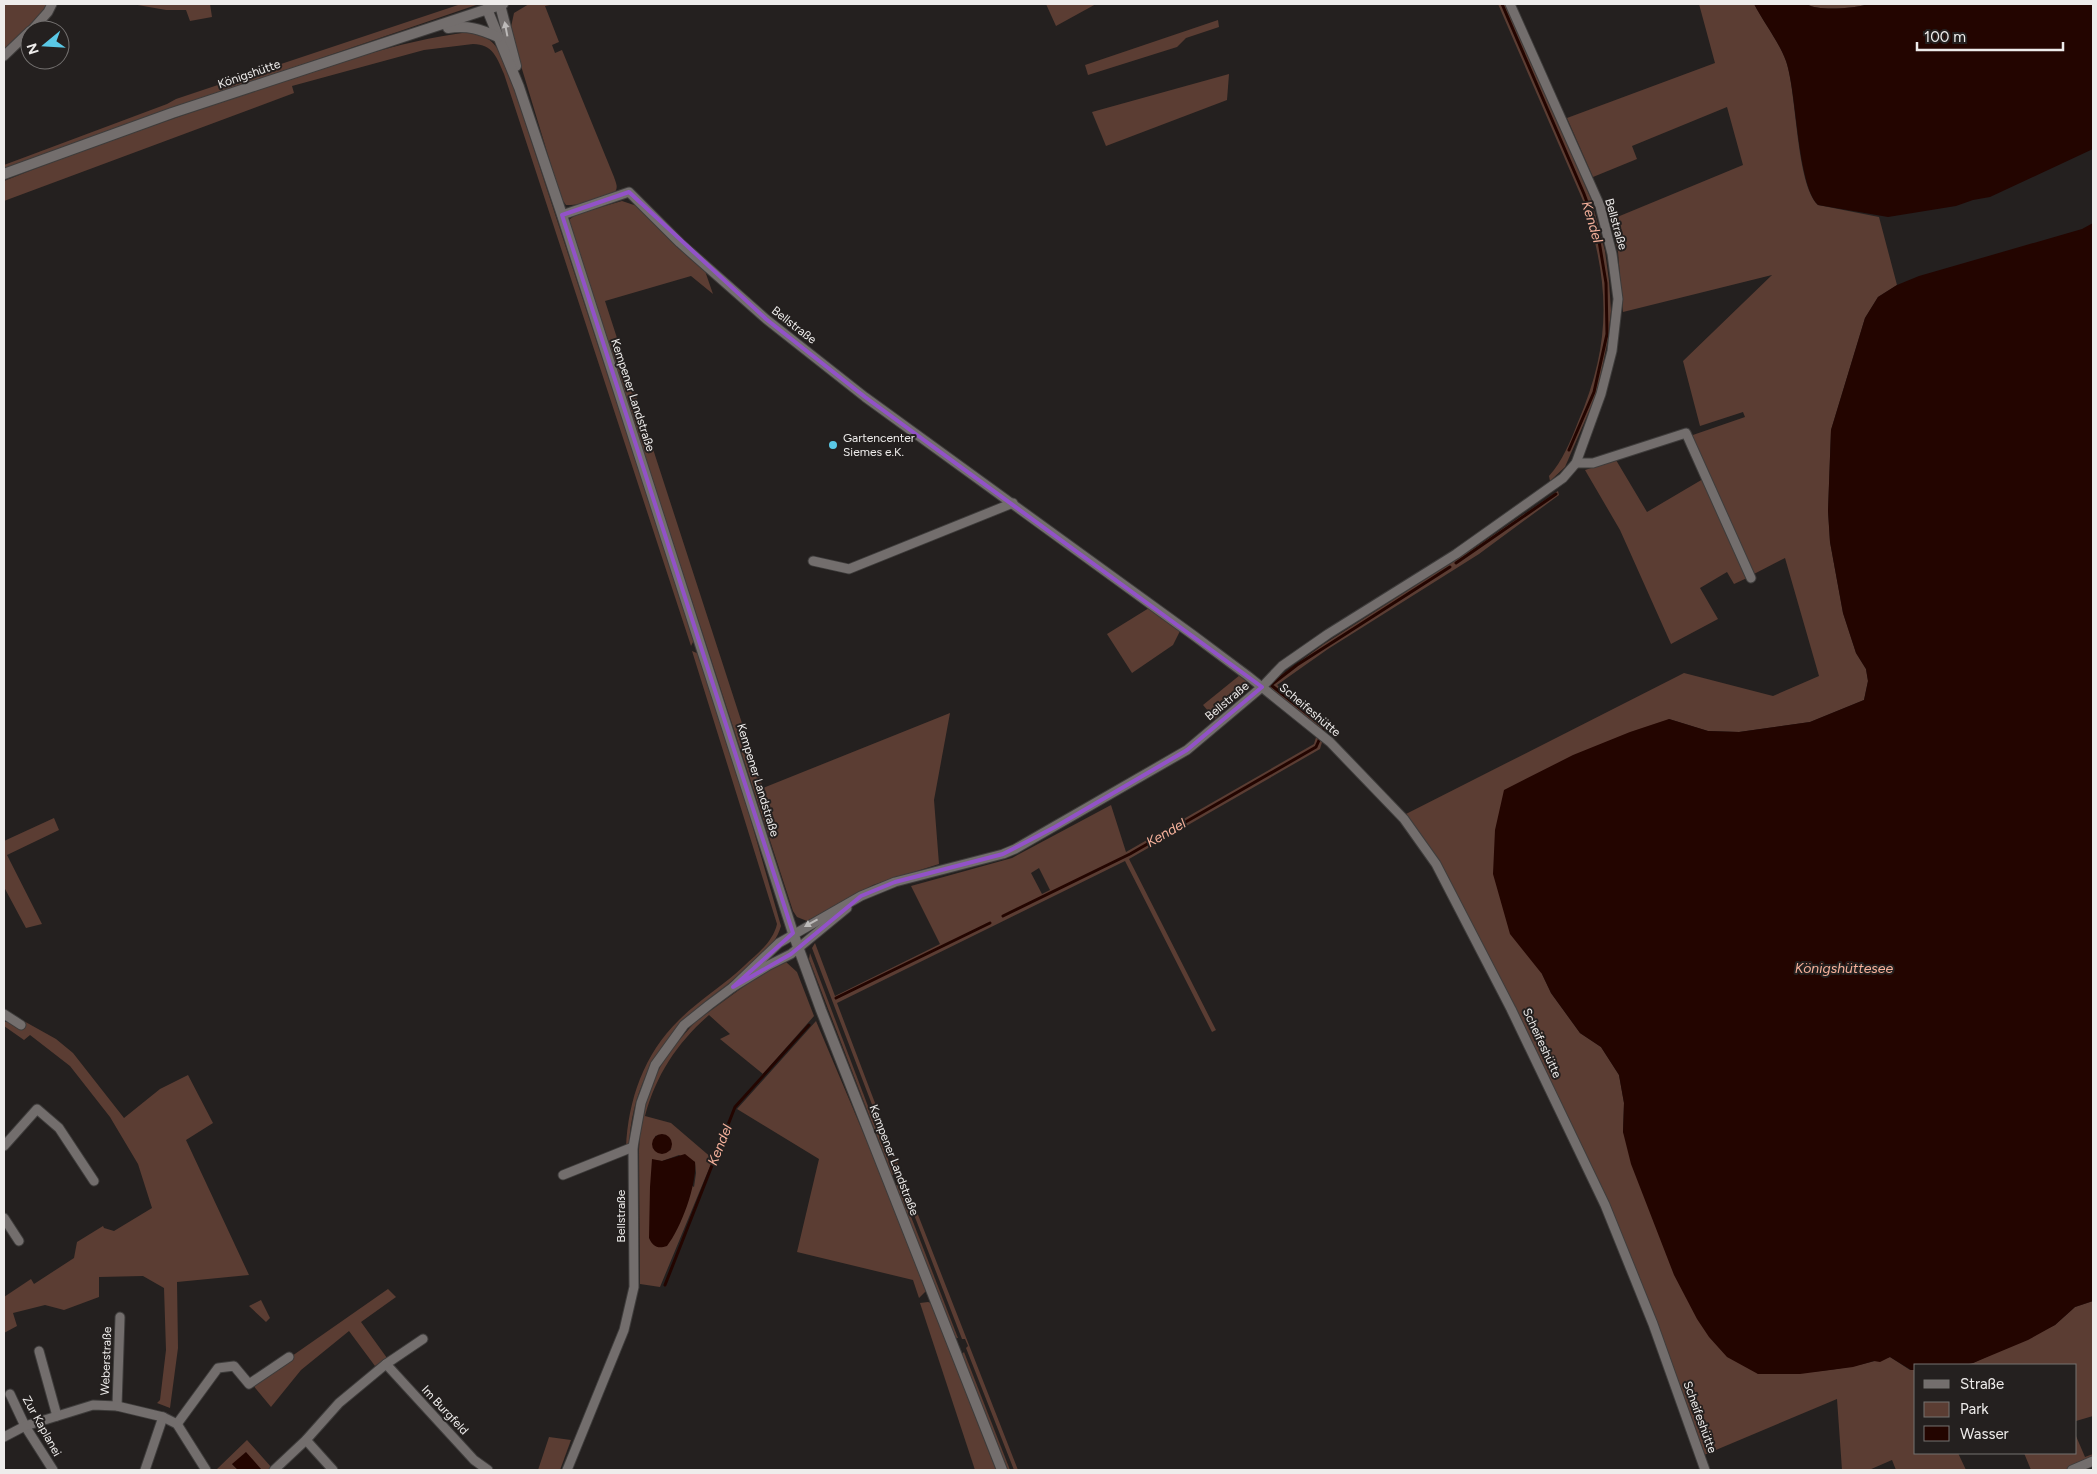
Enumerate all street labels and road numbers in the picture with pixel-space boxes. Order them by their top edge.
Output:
street label: Königshütte [216,57,283,91]
street label: Bellstraße [1602,197,1630,252]
street label: Bellstraße [769,303,819,347]
street label: Kempener Landstraße [608,337,658,454]
street label: Bellstraße [1202,678,1252,723]
street label: Scheifeshütte [1277,680,1344,740]
street label: Kempener Landstraße [734,722,782,839]
street label: Scheifeshütte [1520,1006,1564,1081]
street label: Kempener Landstraße [866,1103,922,1218]
street label: Bellstraße [614,1189,628,1242]
street label: Weberstraße [98,1326,114,1396]
street label: Scheifeshütte [1681,1379,1720,1455]
street label: Im Burgfeld [419,1382,471,1438]
street label: Zur Kaplanei [20,1393,64,1459]

